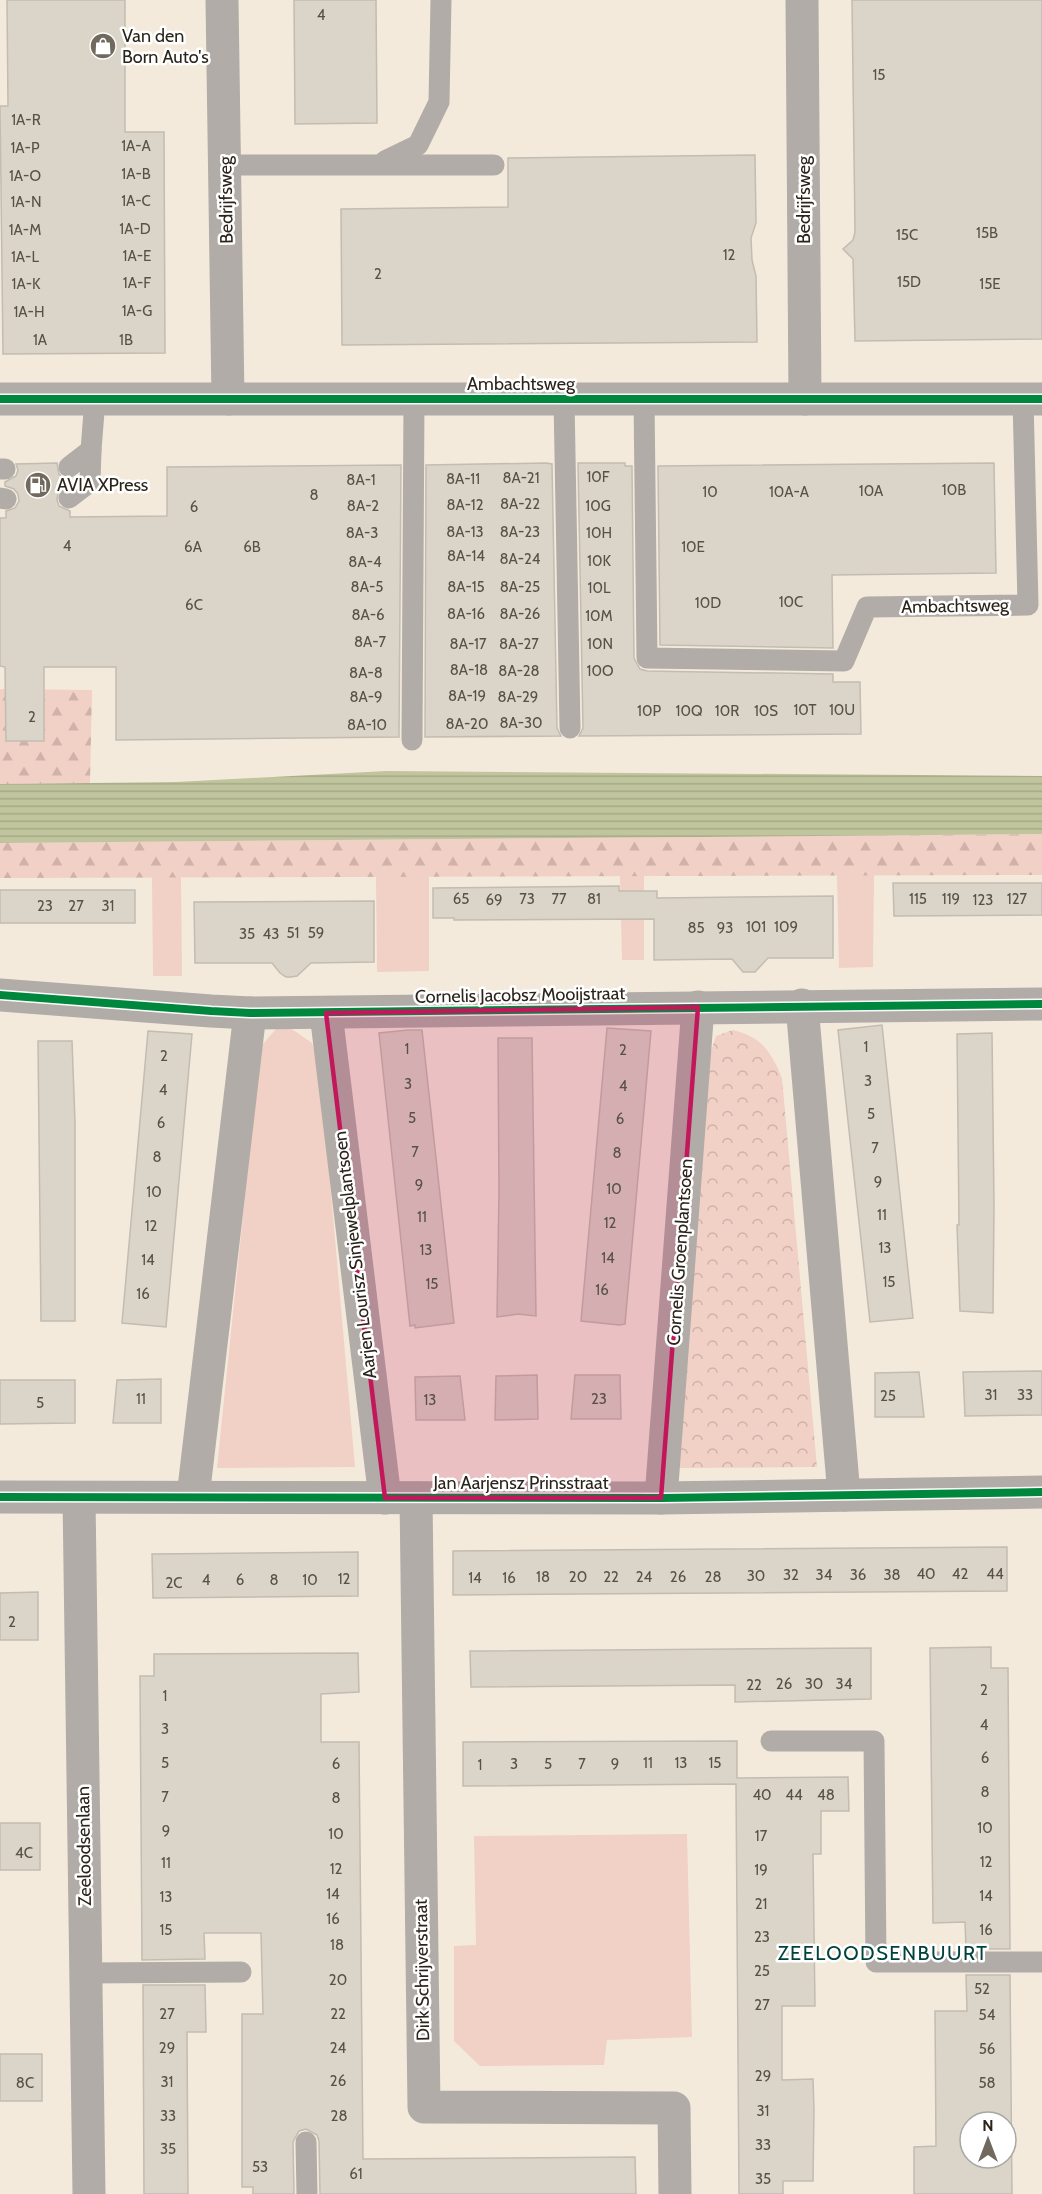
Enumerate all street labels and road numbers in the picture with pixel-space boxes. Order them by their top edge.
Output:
street label: Bedrijfsweg [214,155,238,244]
street label: Bedrijfsweg [793,155,815,244]
street label: Ambachtsweg [467,373,576,395]
street label: Ambachtsweg [901,594,1010,618]
street label: Cornelis Jacobsz Mooijstraat [415,982,625,1008]
street label: Aarjen Lourisz Sinjewelplantsoen [329,1130,381,1380]
street label: Cornelis Groenplantsoen [662,1158,698,1346]
street label: Jan Aarjensz Prinsstraat [432,1472,609,1494]
street label: Zeeloodsenlaan [72,1786,96,1906]
street label: Dirk Schrijverstraat [410,1899,434,2041]

